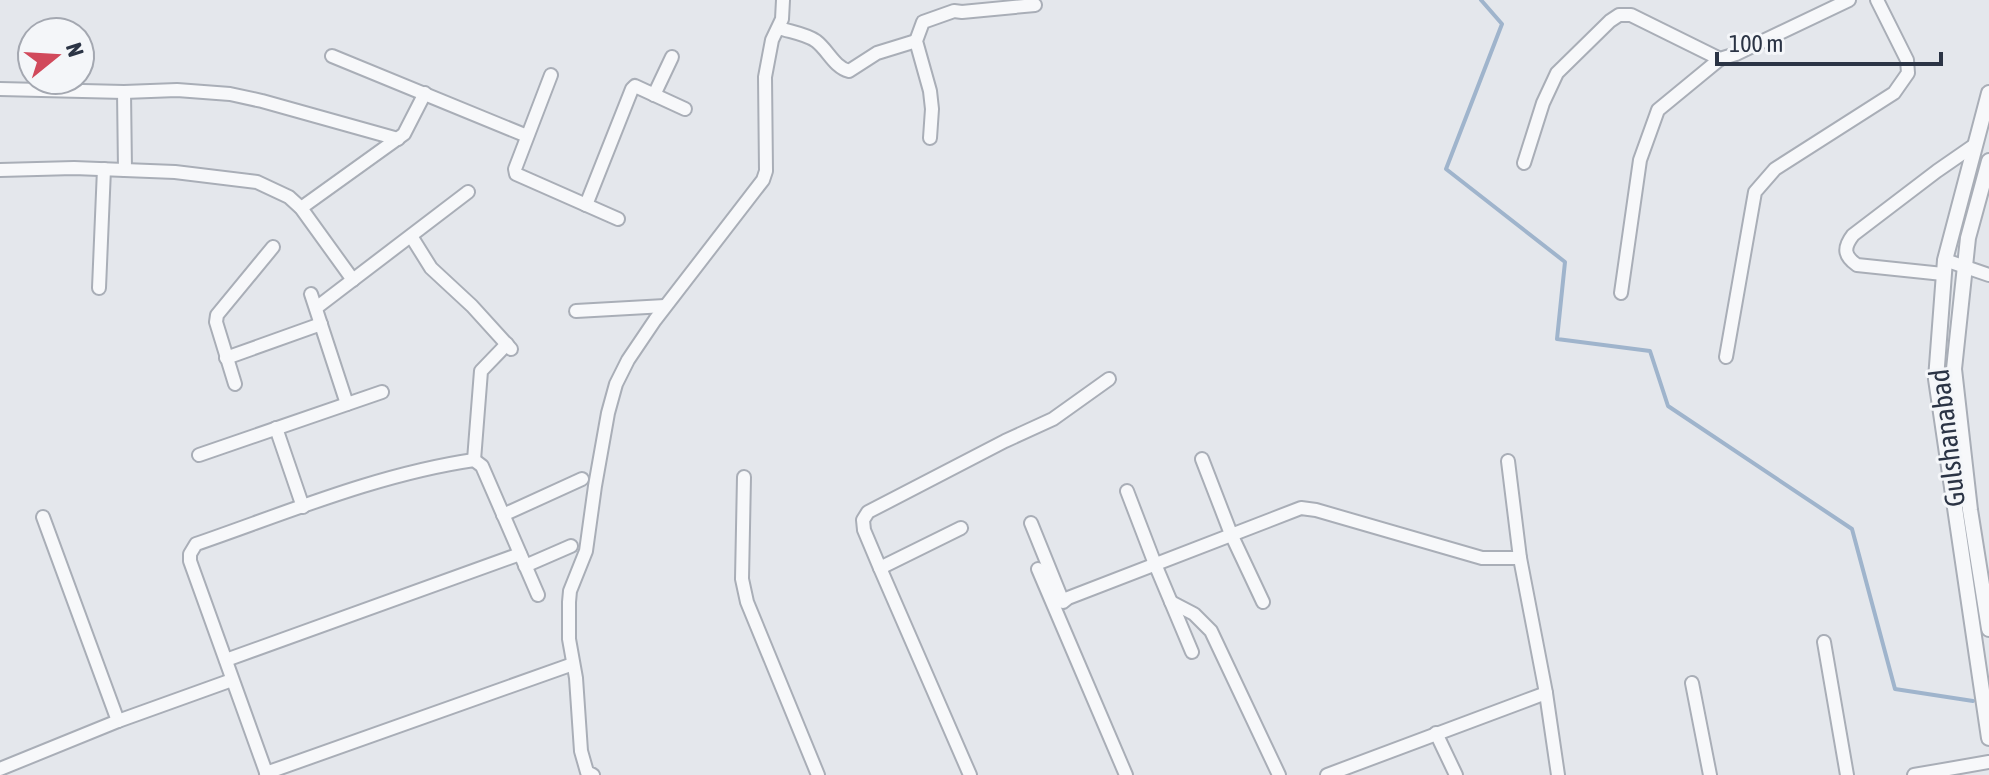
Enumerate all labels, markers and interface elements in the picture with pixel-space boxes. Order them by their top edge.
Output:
north arrow [16,16,96,96]
scale bar [1717,16,1941,66]
text: 100 m [1729,30,1783,57]
text: N [61,40,89,60]
street label: Gulshanabad [1923,367,1971,509]

